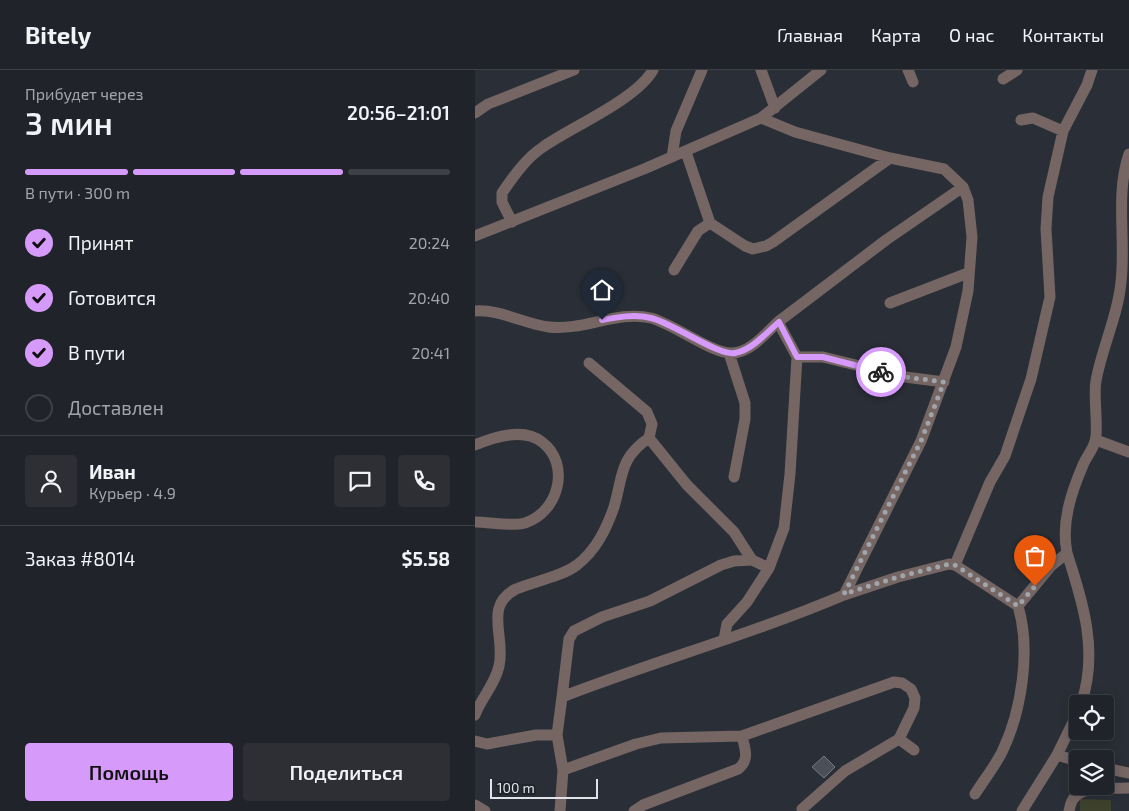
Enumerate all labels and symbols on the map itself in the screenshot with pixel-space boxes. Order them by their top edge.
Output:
pin [581,269,623,320]
courier [856,347,906,397]
pin [1014,535,1056,586]
scale bar [490,776,597,799]

